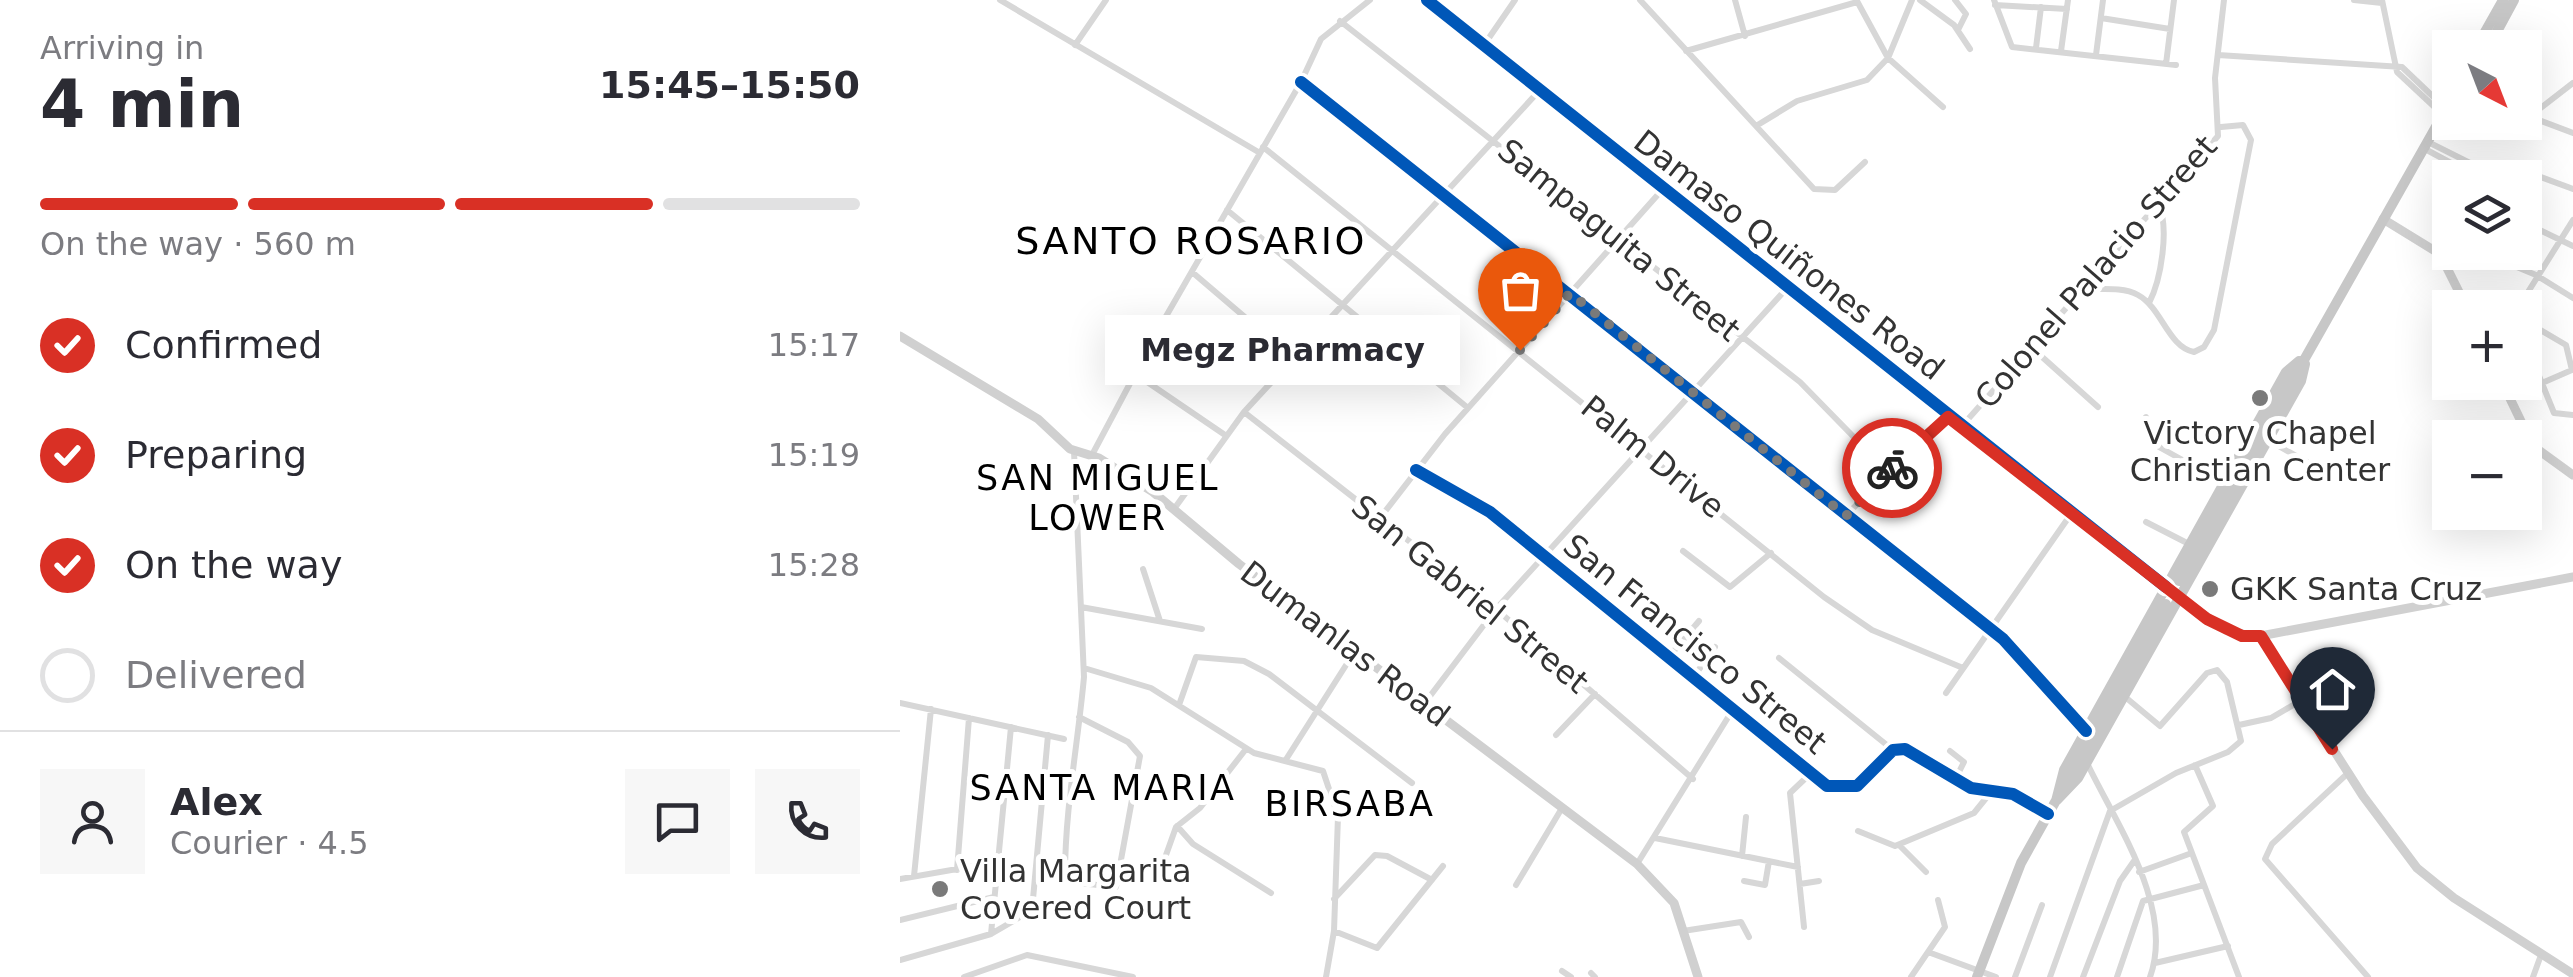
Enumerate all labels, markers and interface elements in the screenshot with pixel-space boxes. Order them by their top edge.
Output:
text: Arriving in [40,29,204,67]
north arrow [2432,30,2542,140]
map controls [2432,30,2542,530]
text: 15:45–15:50 [599,63,860,107]
text: 4 min [40,67,244,142]
street label: Damaso Quiñones Road [1626,122,1952,388]
street label: Colonel Palacio Street [1967,128,2225,416]
street label: Sampaguita Street [1490,131,1748,349]
button: layers [2432,160,2542,270]
district label: SANTO ROSARIO [1015,219,1367,263]
text: On the way · 560 m [40,225,356,263]
pin [1478,248,1563,351]
icon: bag [1493,263,1548,318]
button: + [2432,290,2542,400]
callout: Megz Pharmacy [1105,315,1460,385]
icon: check [40,318,95,373]
text: Confirmed [125,323,322,367]
text: 15:17 [768,326,860,364]
text: Megz Pharmacy [1140,331,1425,369]
marker: Victory Chapel Christian Center [2249,387,2271,409]
street label: Palm Drive [1574,388,1732,526]
place label: Victory Chapel Christian Center [2130,414,2391,489]
courier [1842,418,1942,518]
button: − [2432,420,2542,530]
icon: check [40,428,95,483]
text: Preparing [125,433,307,477]
text: 15:19 [768,436,860,474]
icon: bike [1865,441,1920,496]
district label: SAN MIGUEL LOWER [976,458,1220,538]
street label: San Gabriel Street [1344,487,1596,701]
street label: San Francisco Street [1556,526,1834,762]
icon: check [40,538,95,593]
text: On the way [125,543,342,587]
text: 15:28 [768,546,860,584]
street label: Dumanlas Road [1233,553,1457,735]
place label: GKK Santa Cruz [2230,570,2482,608]
marker: GKK Santa Cruz [2199,578,2221,600]
pin [2290,647,2375,750]
text: Delivered [125,653,307,697]
icon: home [2305,662,2360,717]
district label: SANTA MARIA [970,768,1236,808]
button: person [40,769,145,874]
button: chat [625,769,730,874]
button: phone [755,769,860,874]
text: Alex [170,780,263,824]
district label: BIRSABA [1265,784,1435,824]
text: Courier · 4.5 [170,824,369,862]
place label: Villa Margarita Covered Court [960,852,1192,927]
marker: Villa Margarita Covered Court [929,878,951,900]

